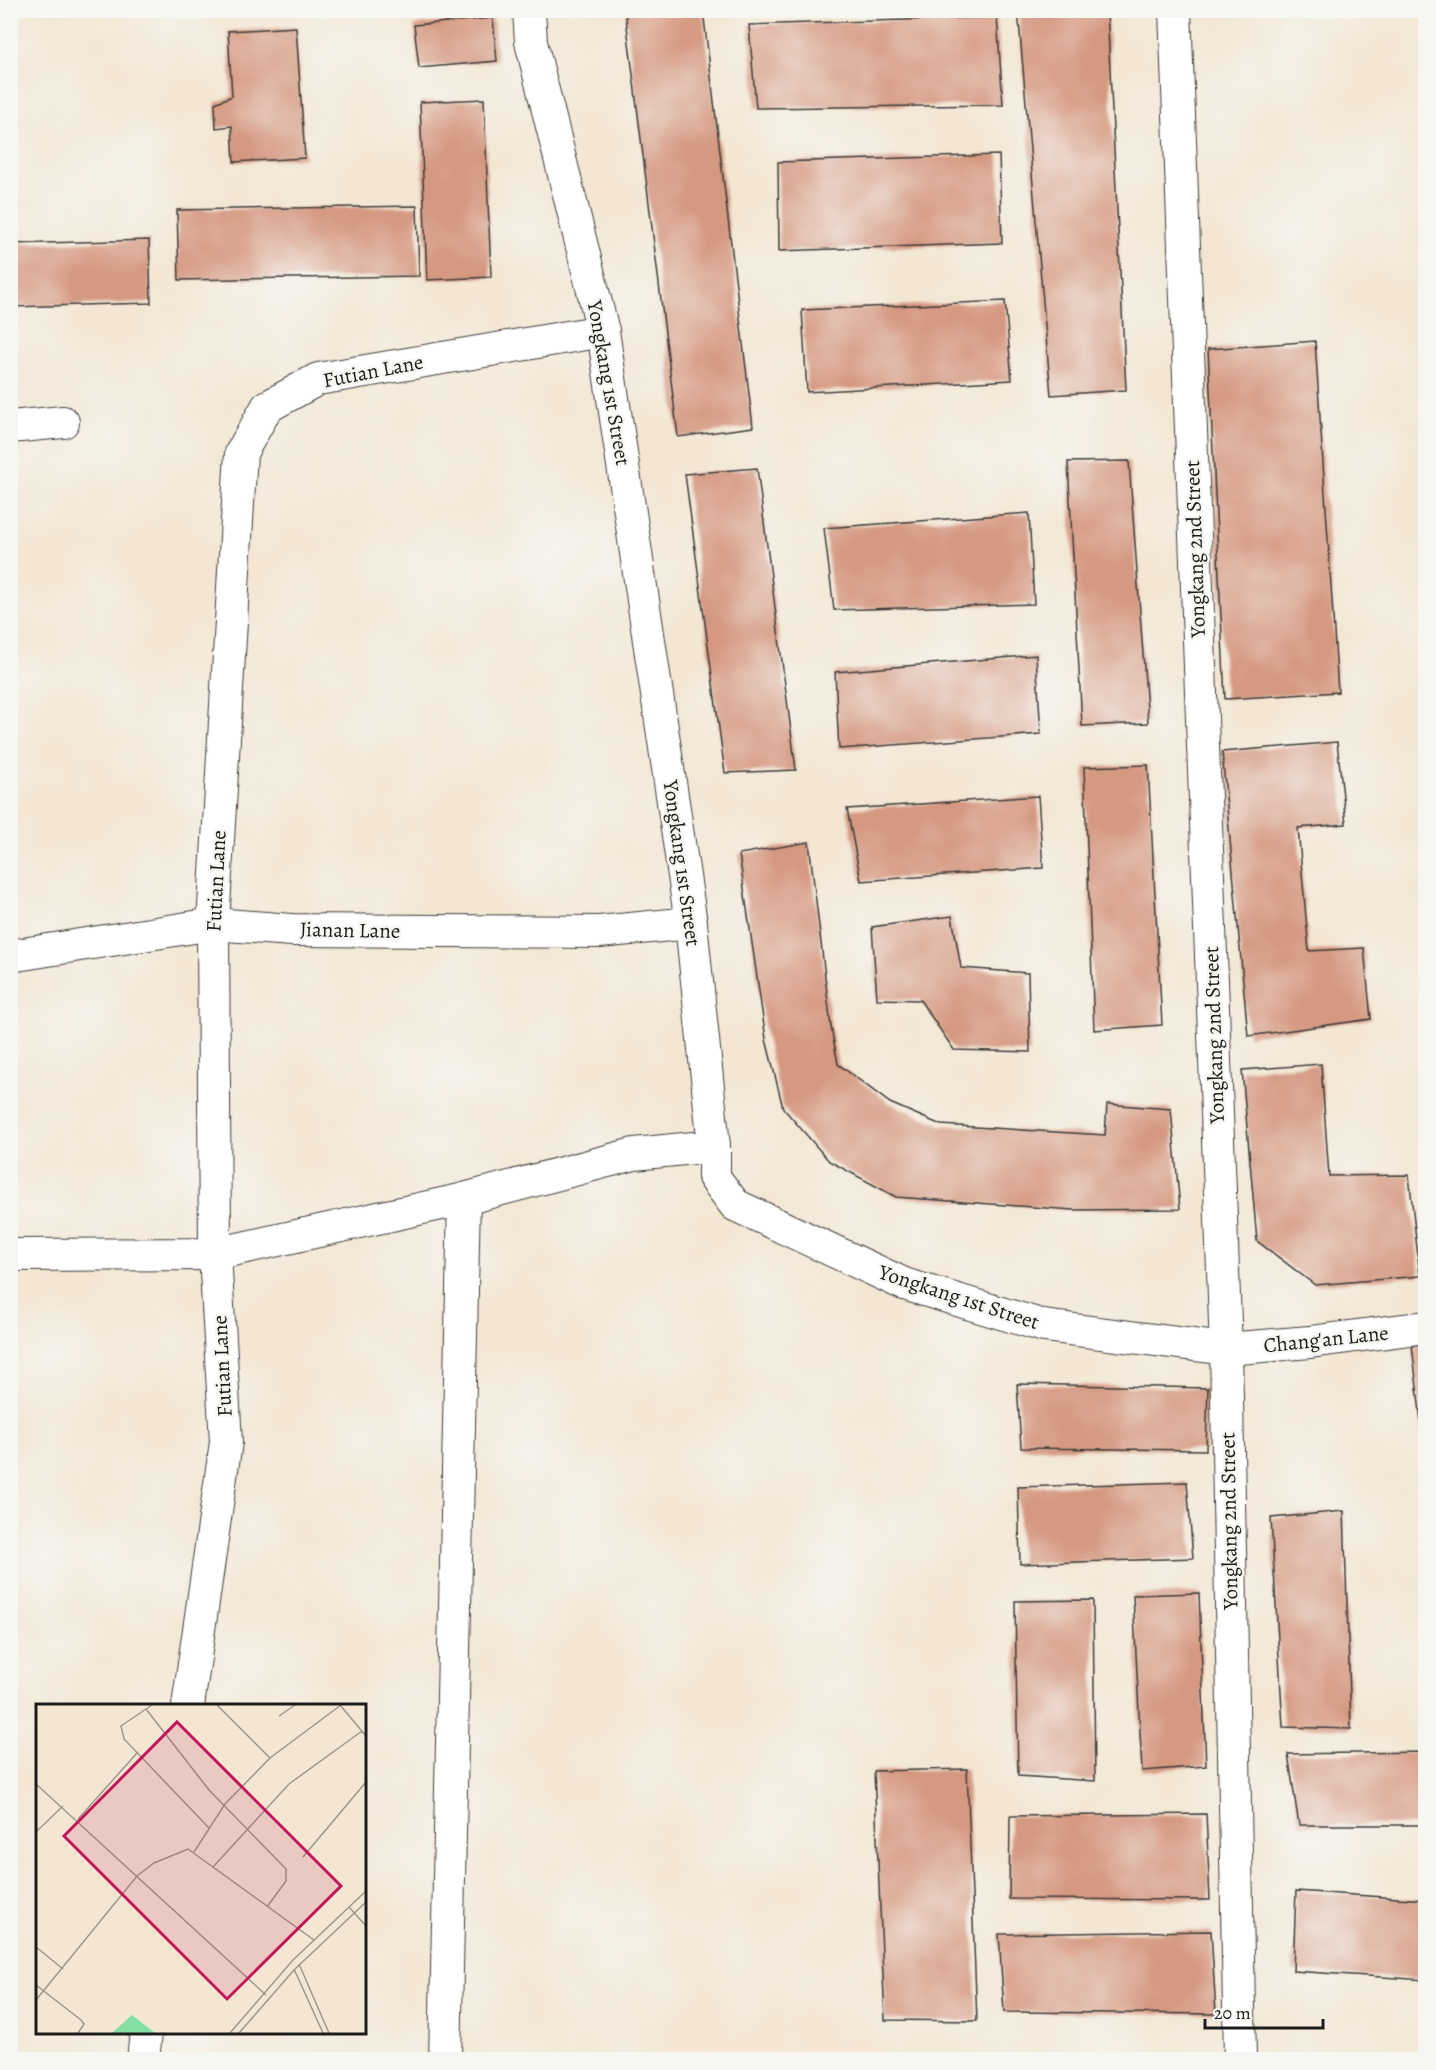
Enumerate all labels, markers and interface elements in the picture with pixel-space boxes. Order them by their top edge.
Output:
street label: Yongkang 1st Street [581,297,637,468]
street label: Futian Lane [320,348,426,394]
street label: Yongkang 2nd Street [1178,460,1212,639]
street label: Yongkang 1st Street [656,777,708,948]
street label: Futian Lane [199,829,233,933]
street label: Jianan Lane [300,915,400,945]
street label: Yongkang 2nd Street [1197,946,1231,1125]
street label: Yongkang 1st Street [874,1258,1043,1336]
street label: Futian Lane [205,1314,239,1418]
street label: Chang'an Lane [1262,1319,1390,1359]
street label: Yongkang 2nd Street [1213,1432,1245,1611]
inset map [36,1704,366,2034]
scale bar [1205,1992,1324,2030]
text: 20 m [1214,2001,1251,2025]

